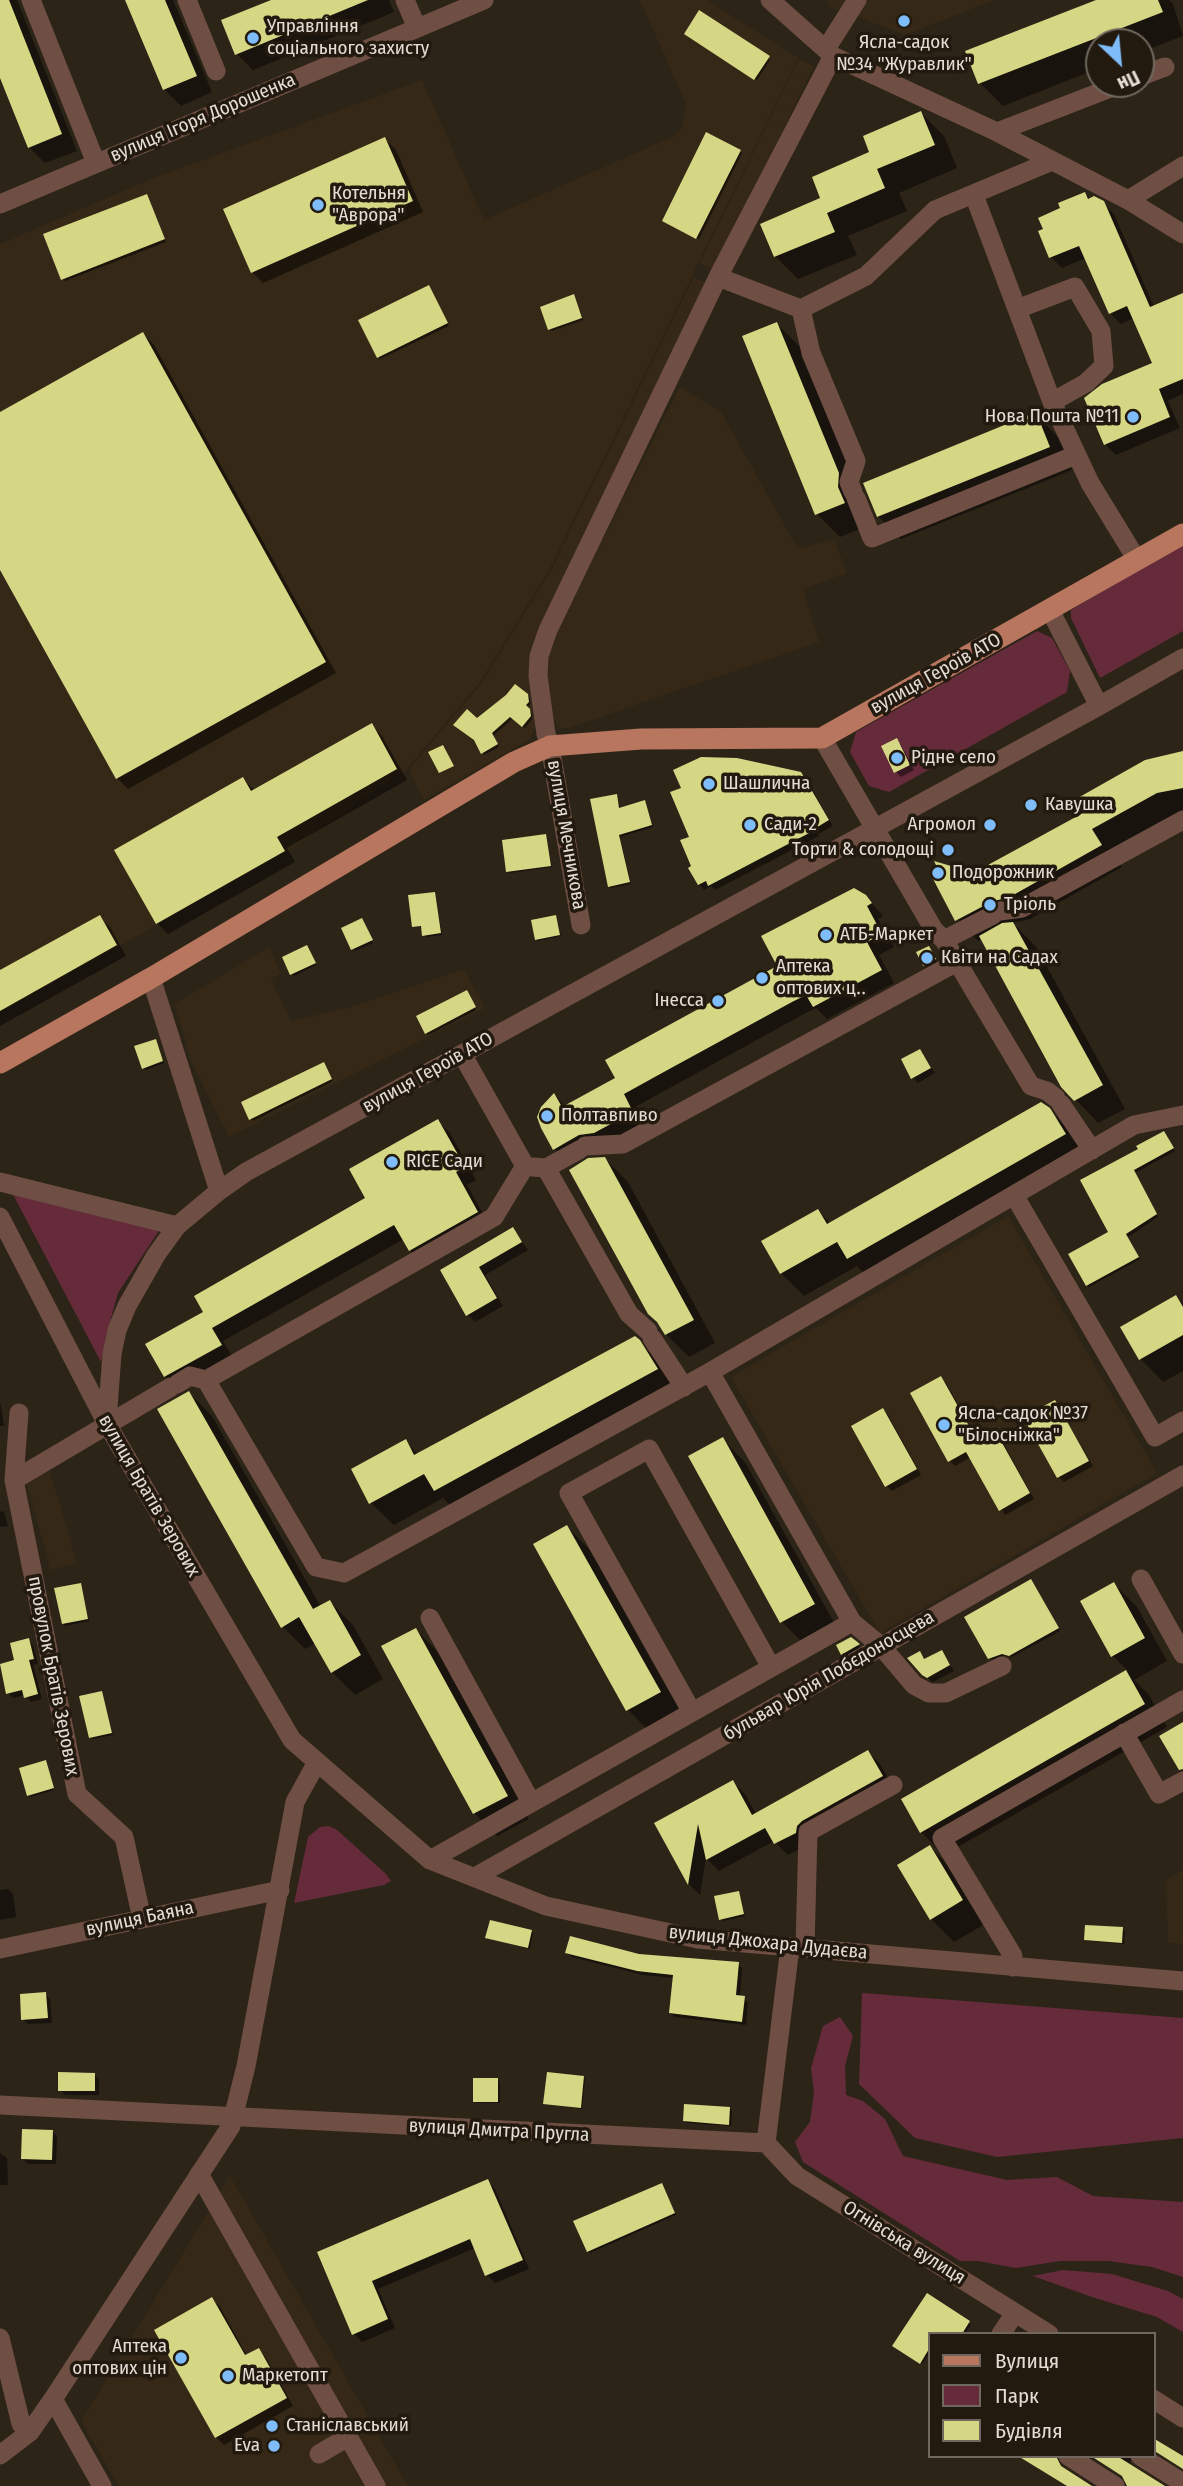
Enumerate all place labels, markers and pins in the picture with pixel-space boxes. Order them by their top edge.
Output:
marker: Ясла-садок №34 "Журавлик" [896,13,912,29]
place label: Управління соціального захисту [267,16,429,60]
marker: Управління соціального захисту [245,30,261,46]
place label: Ясла-садок №34 "Журавлик" [836,32,972,76]
place label: Котельня "Аврора" [332,183,406,227]
marker: Котельня "Аврора" [310,197,326,213]
place label: Нова Пошта №11 [985,406,1119,428]
marker: Нова Пошта №11 [1125,409,1141,425]
place label: Рідне село [911,747,996,769]
marker: Рідне село [889,750,905,766]
place label: Шашлична [723,773,810,795]
marker: Шашлична [701,776,717,792]
place label: Кавушка [1045,794,1114,816]
marker: Кавушка [1023,797,1039,813]
place label: Сади-2 [764,814,817,836]
place label: Агромол [907,814,976,836]
marker: Сади-2 [742,817,758,833]
marker: Агромол [982,817,998,833]
place label: Торти & солодощі [792,839,934,861]
marker: Торти & солодощі [940,842,956,858]
place label: Подорожник [952,862,1054,884]
marker: Подорожник [930,865,946,881]
place label: Тріоль [1004,894,1056,916]
marker: Тріоль [982,897,998,913]
place label: АТБ-Маркет [840,924,933,946]
marker: АТБ-Маркет [818,927,834,943]
place label: Квіти на Садах [941,947,1058,969]
marker: Квіти на Садах [919,950,935,966]
place label: Аптека оптових ц‥ [776,956,866,1000]
marker: Аптека оптових ц‥ [754,970,770,986]
place label: Інесса [654,990,704,1012]
marker: Інесса [710,993,726,1009]
place label: Полтавпиво [561,1105,658,1127]
marker: Полтавпиво [539,1108,555,1124]
place label: RICE Сади [406,1151,483,1173]
marker: RICE Сади [384,1154,400,1170]
place label: Ясла-садок №37 "Білосніжка" [958,1403,1088,1447]
marker: Ясла-садок №37 "Білосніжка" [936,1417,952,1433]
place label: Аптека оптових цін [72,2336,167,2380]
marker: Аптека оптових цін [173,2350,189,2366]
place label: Маркетопт [242,2365,328,2387]
marker: Маркетопт [220,2368,236,2384]
place label: Станіславський [286,2415,409,2437]
marker: Станіславський [264,2418,280,2434]
place label: Eva [234,2435,260,2457]
marker: Eva [266,2438,282,2454]

